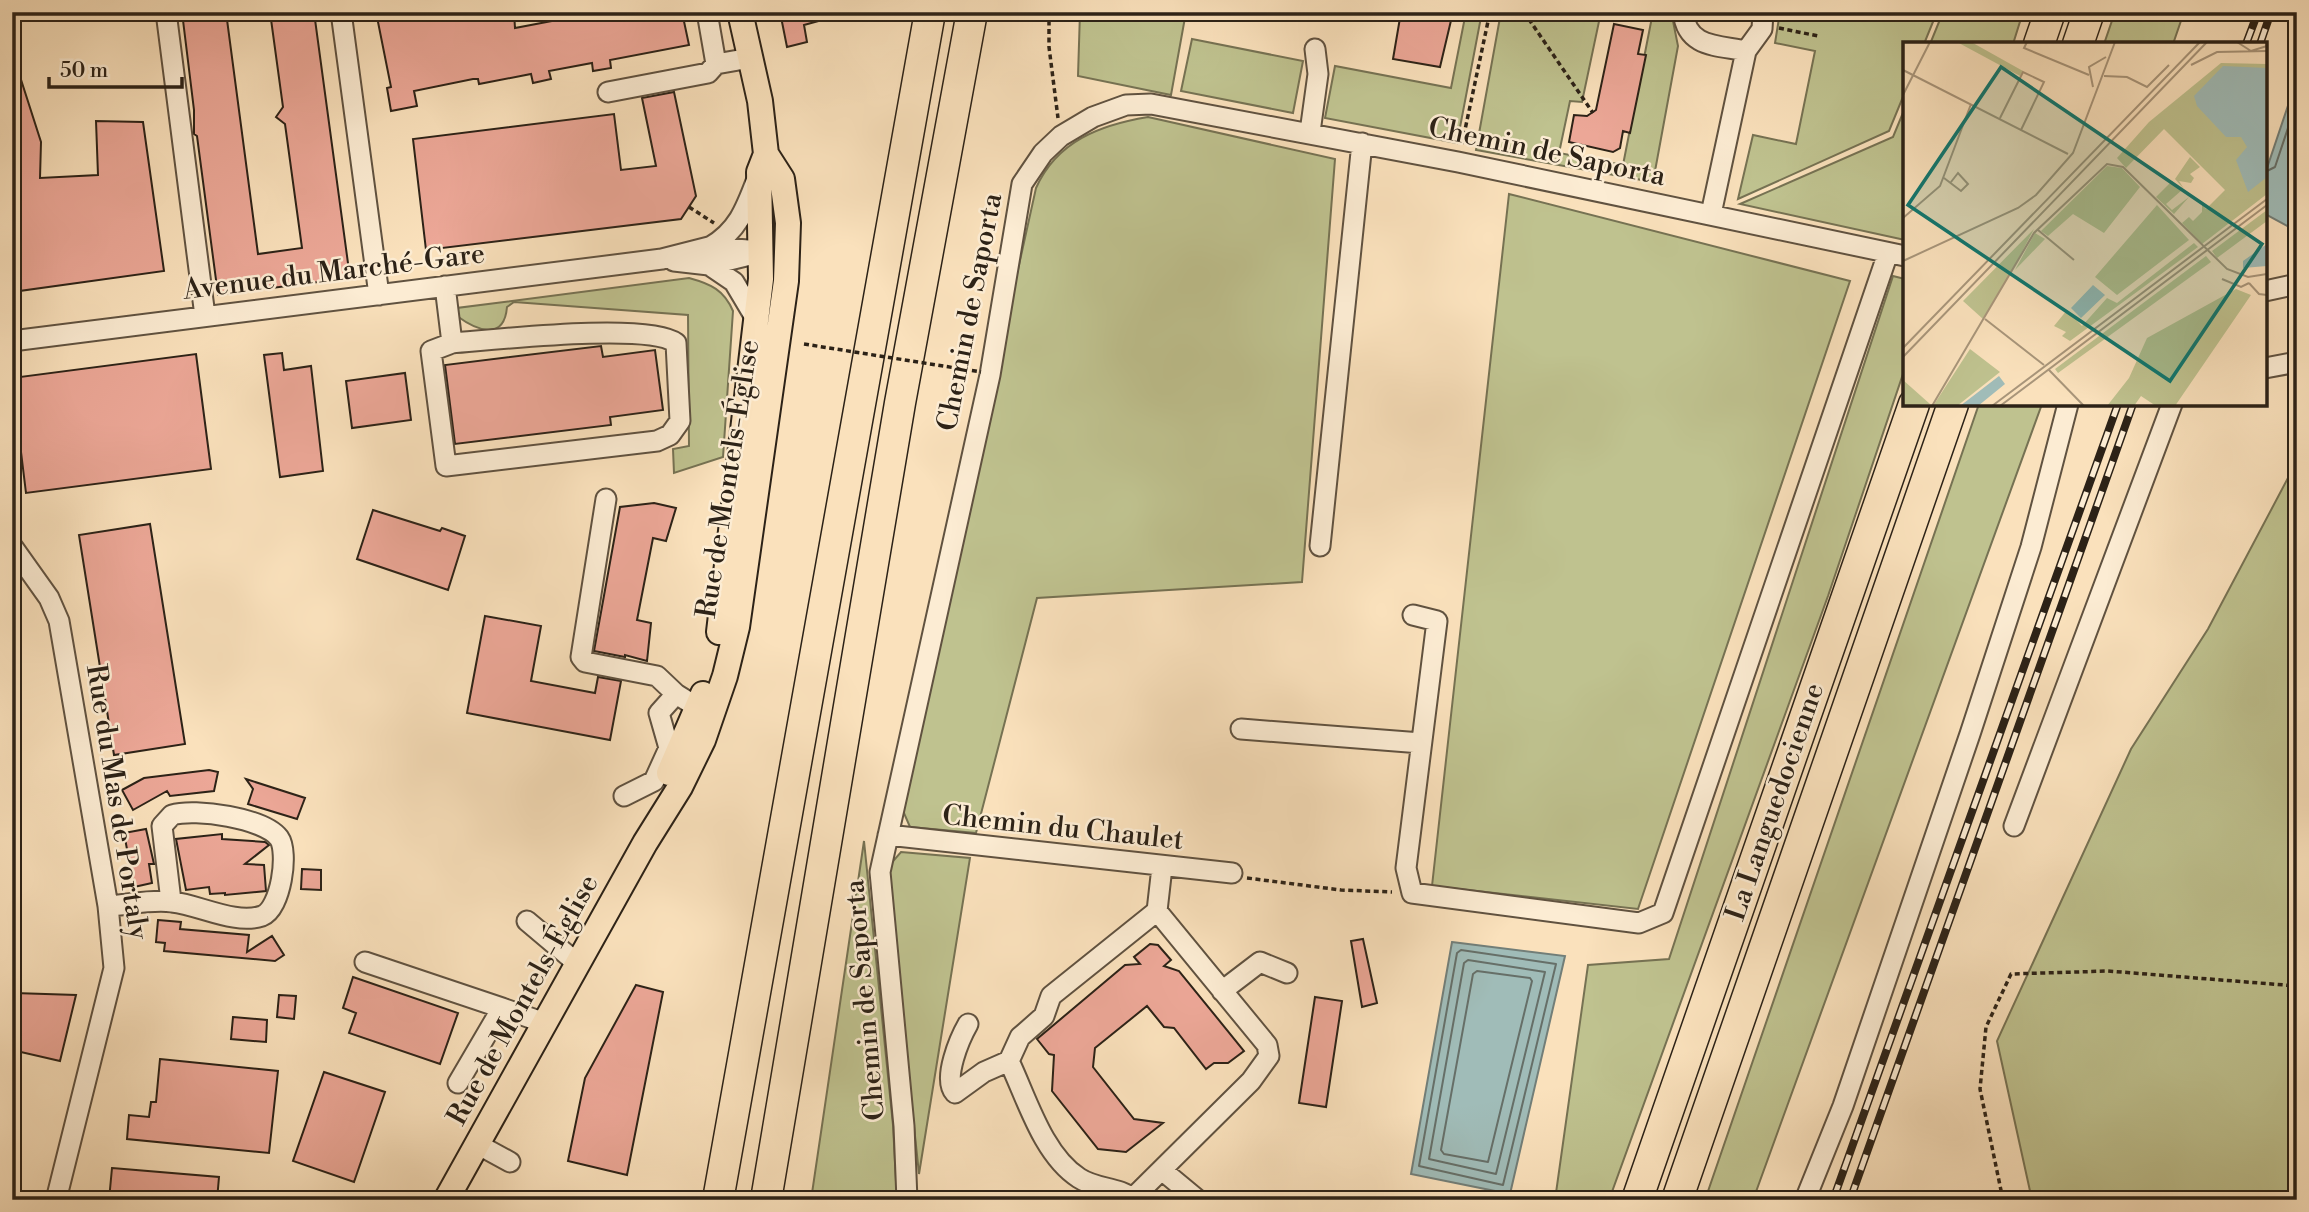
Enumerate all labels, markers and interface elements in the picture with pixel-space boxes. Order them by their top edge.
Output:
inset map [1903,42,2267,406]
scale bar [49,46,182,90]
text: 50 m [60,58,108,84]
street label: Chemin de Saporta [1425,110,1670,194]
street label: Chemin de Saporta [930,189,1010,434]
street label: Avenue du Marché-Gare [180,236,487,308]
street label: Rue de Montels-Église [687,337,767,621]
street label: Rue du Mas de Portaly [78,662,156,942]
street label: La Languedocienne [1718,679,1832,925]
street label: Chemin du Chaulet [941,798,1185,858]
street label: Rue de Montels-Église [438,867,607,1132]
street label: Chemin de Saporta [837,877,893,1122]

